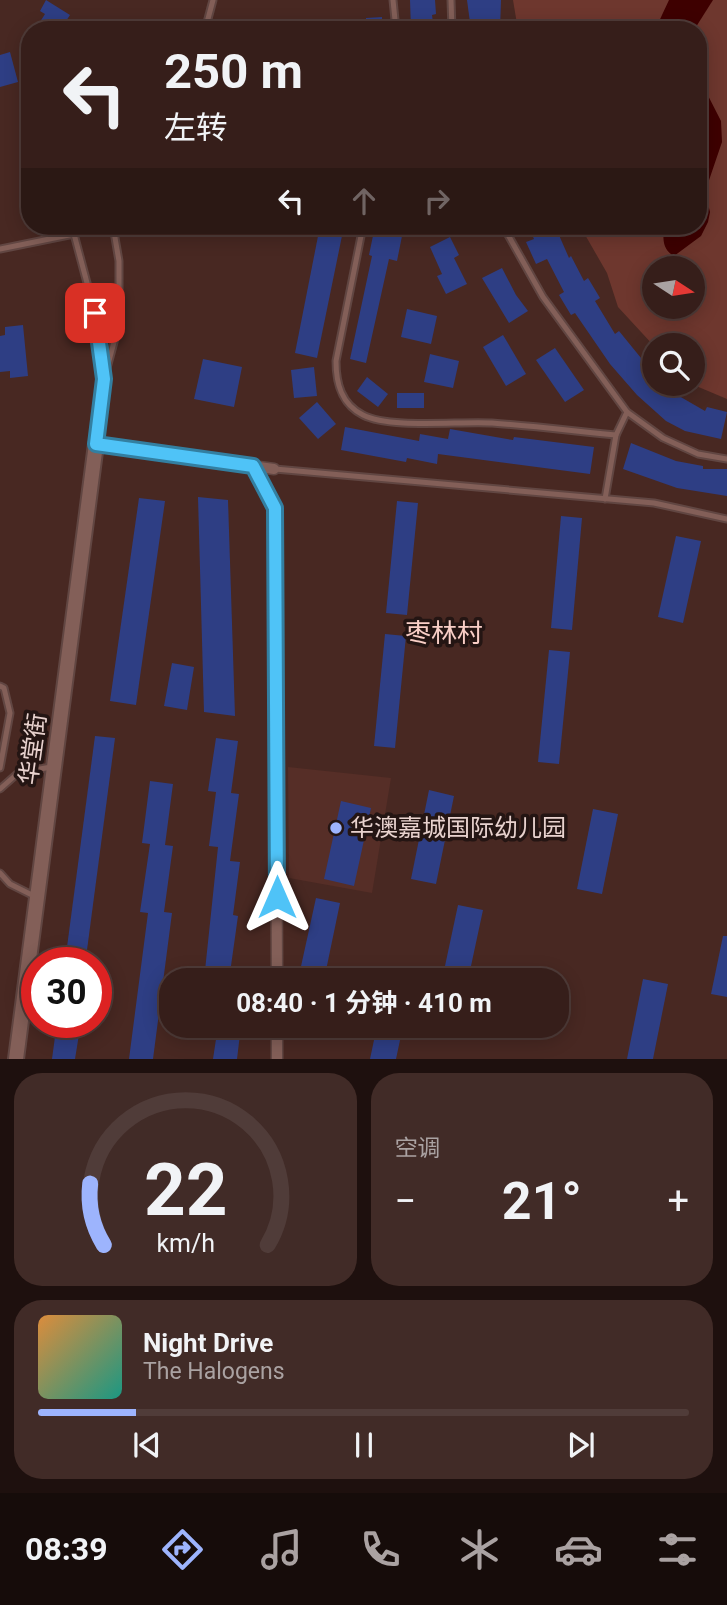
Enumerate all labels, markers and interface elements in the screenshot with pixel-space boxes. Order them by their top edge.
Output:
text: 250 m [164,43,303,100]
icon: left [49,49,140,140]
text: 左转 [164,109,228,147]
icon: left [272,182,310,220]
icon: ahead [345,182,383,220]
icon: right [418,182,456,220]
north arrow [642,256,705,318]
map controls [642,256,705,396]
pin [65,283,125,343]
icon: arrive [76,294,114,332]
button: search [642,333,705,396]
district label: 枣林村 [405,618,483,648]
street label: 华堂街 [14,711,52,787]
place label: 华澳嘉城国际幼儿园 [350,814,566,842]
marker: 华澳嘉城国际幼儿园 [328,820,344,836]
position arrow [240,860,314,934]
speed limit sign: 30 [21,947,112,1038]
text: 08:40 · 1 分钟 · 410 m [236,988,492,1018]
text: 空调 [395,1135,441,1162]
text: 22 [143,1148,227,1234]
text: 21° [502,1171,582,1232]
text: − [395,1179,416,1223]
text: + [667,1179,689,1223]
text: km/h [156,1229,215,1258]
text: Night Drive [143,1328,273,1358]
text: The Halogens [143,1358,285,1385]
icon: previous [128,1426,166,1464]
icon: pause [345,1426,383,1464]
icon: next [562,1426,600,1464]
icon: directions [158,1525,207,1574]
icon: music [257,1525,306,1574]
icon: phone [356,1525,405,1574]
icon: climate [455,1525,504,1574]
icon: car [554,1525,603,1574]
icon: filters [653,1525,702,1574]
text: 08:39 [25,1530,107,1568]

